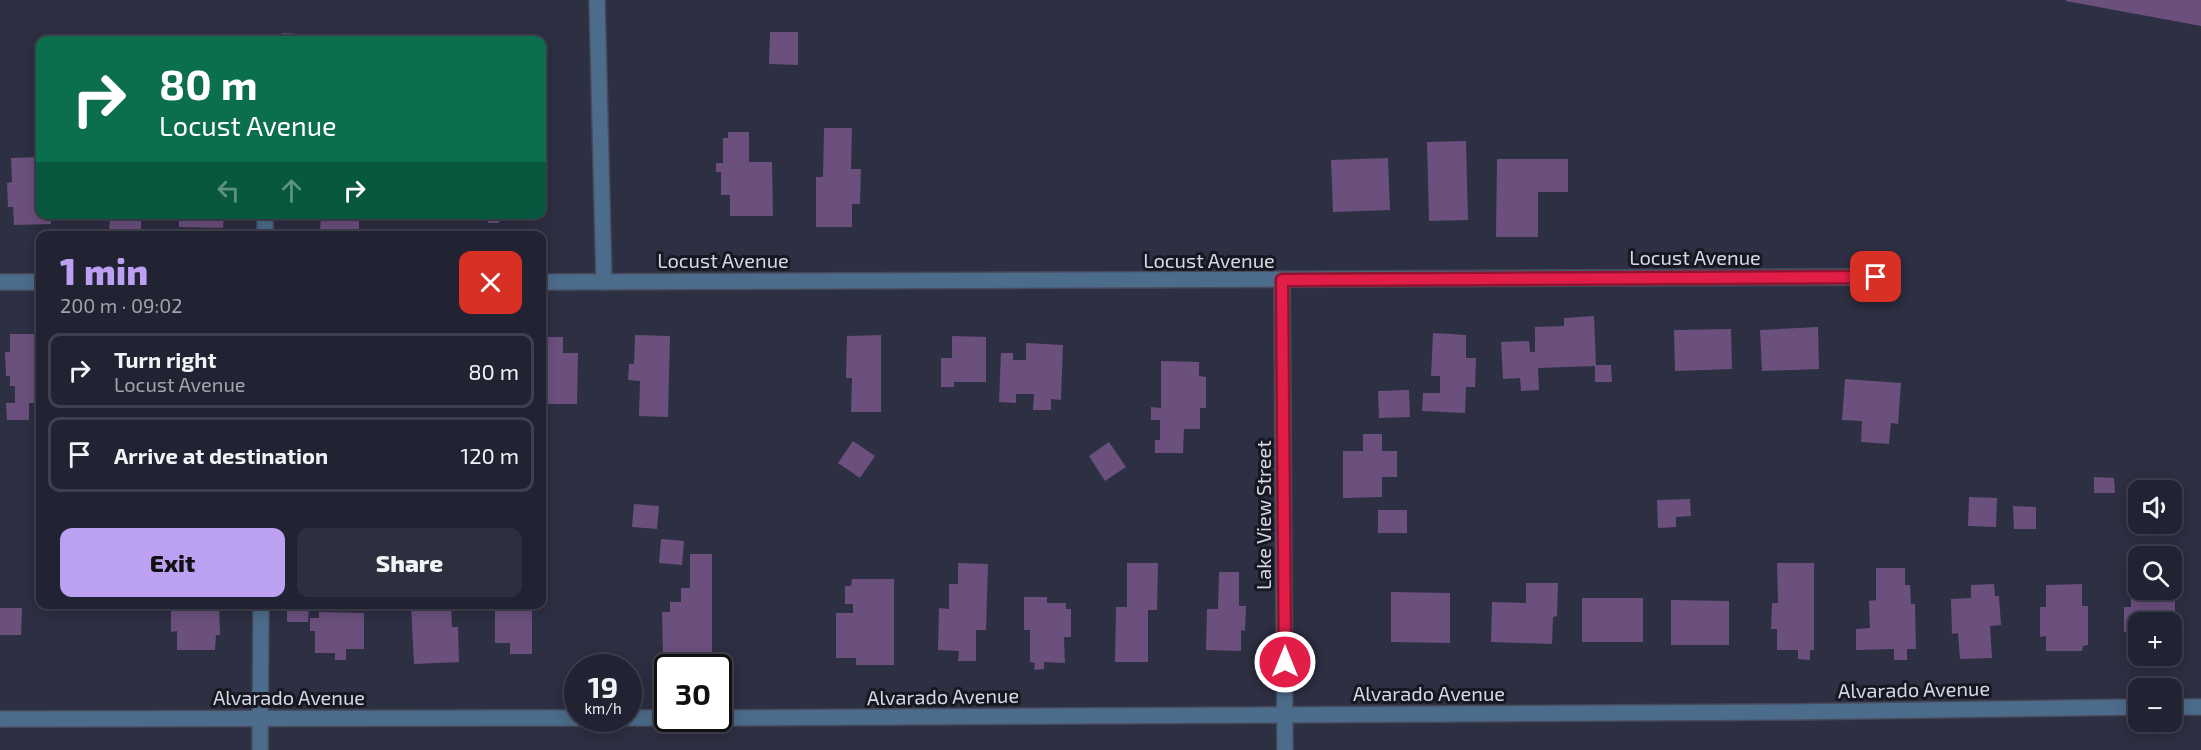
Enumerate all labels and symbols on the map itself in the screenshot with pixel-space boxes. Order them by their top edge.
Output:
street label: Locust Avenue [1629,245,1761,269]
street label: Locust Avenue [657,248,789,272]
street label: Locust Avenue [1143,248,1275,272]
pin [1850,251,1901,302]
street label: Lake View Street [1251,440,1275,590]
position arrow [1253,630,1317,694]
speed limit sign: 30 [654,654,732,732]
street label: Alvarado Avenue [1838,676,1990,702]
street label: Alvarado Avenue [1353,681,1505,705]
street label: Alvarado Avenue [867,683,1019,709]
street label: Alvarado Avenue [213,685,365,709]

